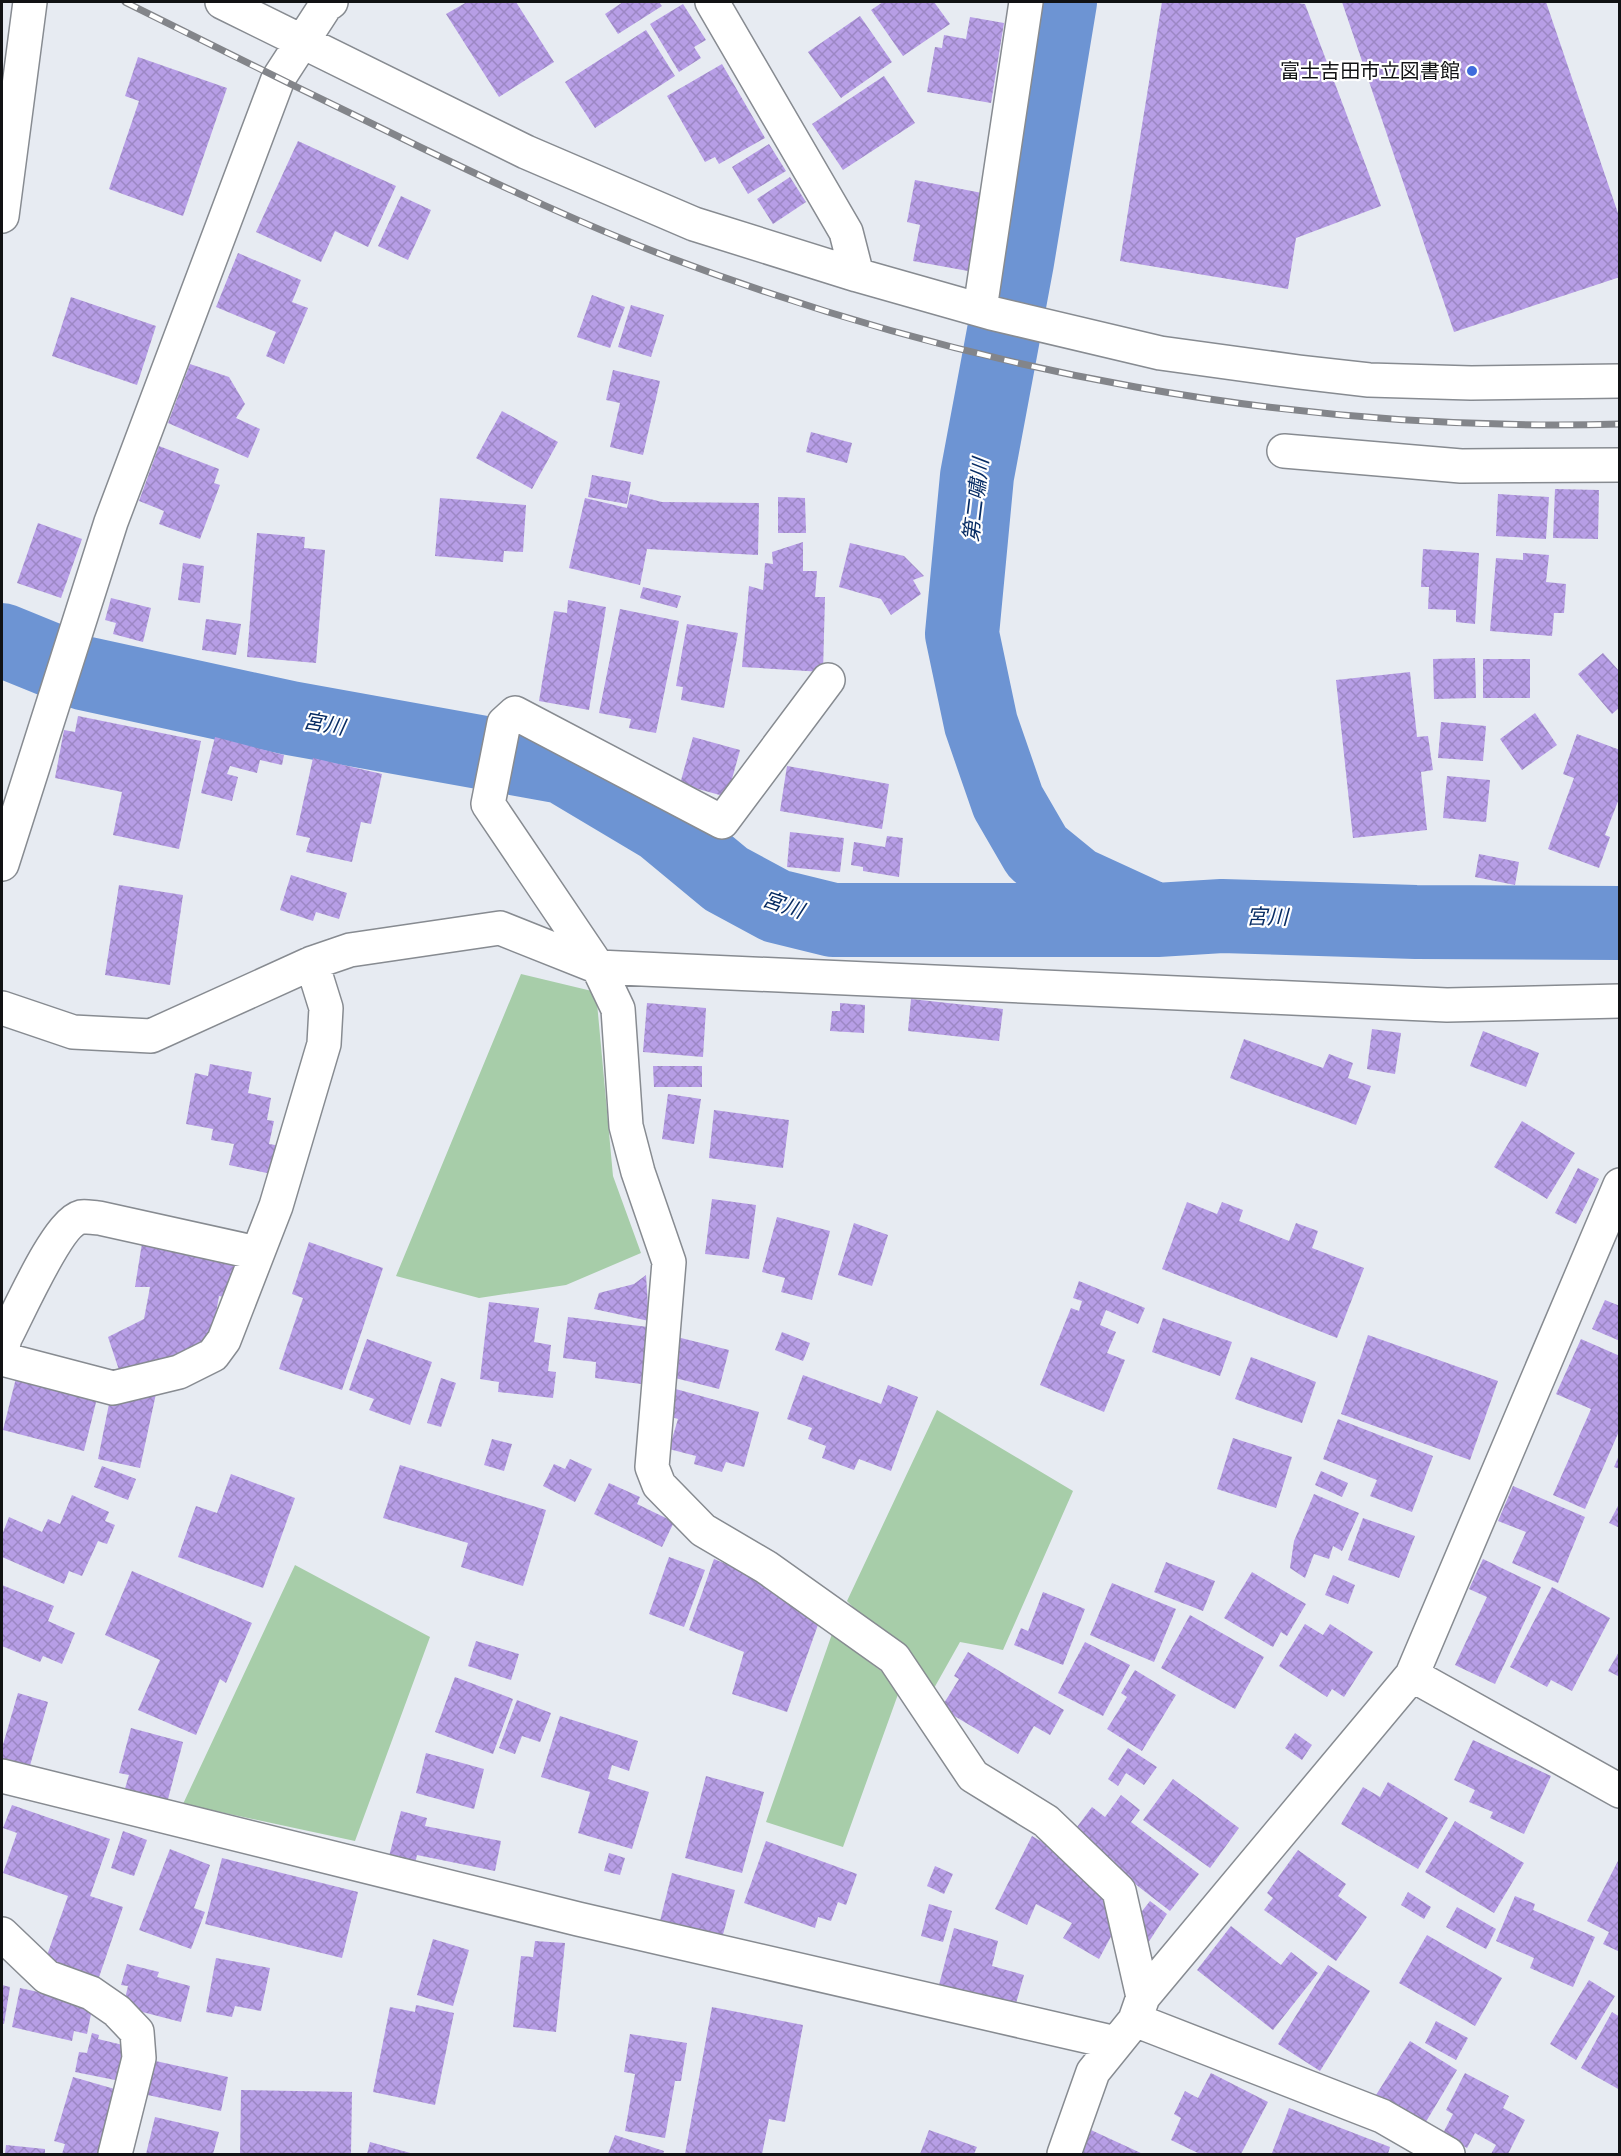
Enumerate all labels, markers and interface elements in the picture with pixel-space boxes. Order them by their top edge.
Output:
place label: 富士吉田市立図書館 [1280,57,1460,87]
marker: 富士吉田市立図書館 [1465,64,1479,78]
water label: 第二嘯川 [956,455,998,544]
water label: 宮川 [300,706,349,745]
water label: 宮川 [758,884,810,929]
water label: 宮川 [1246,902,1290,934]

